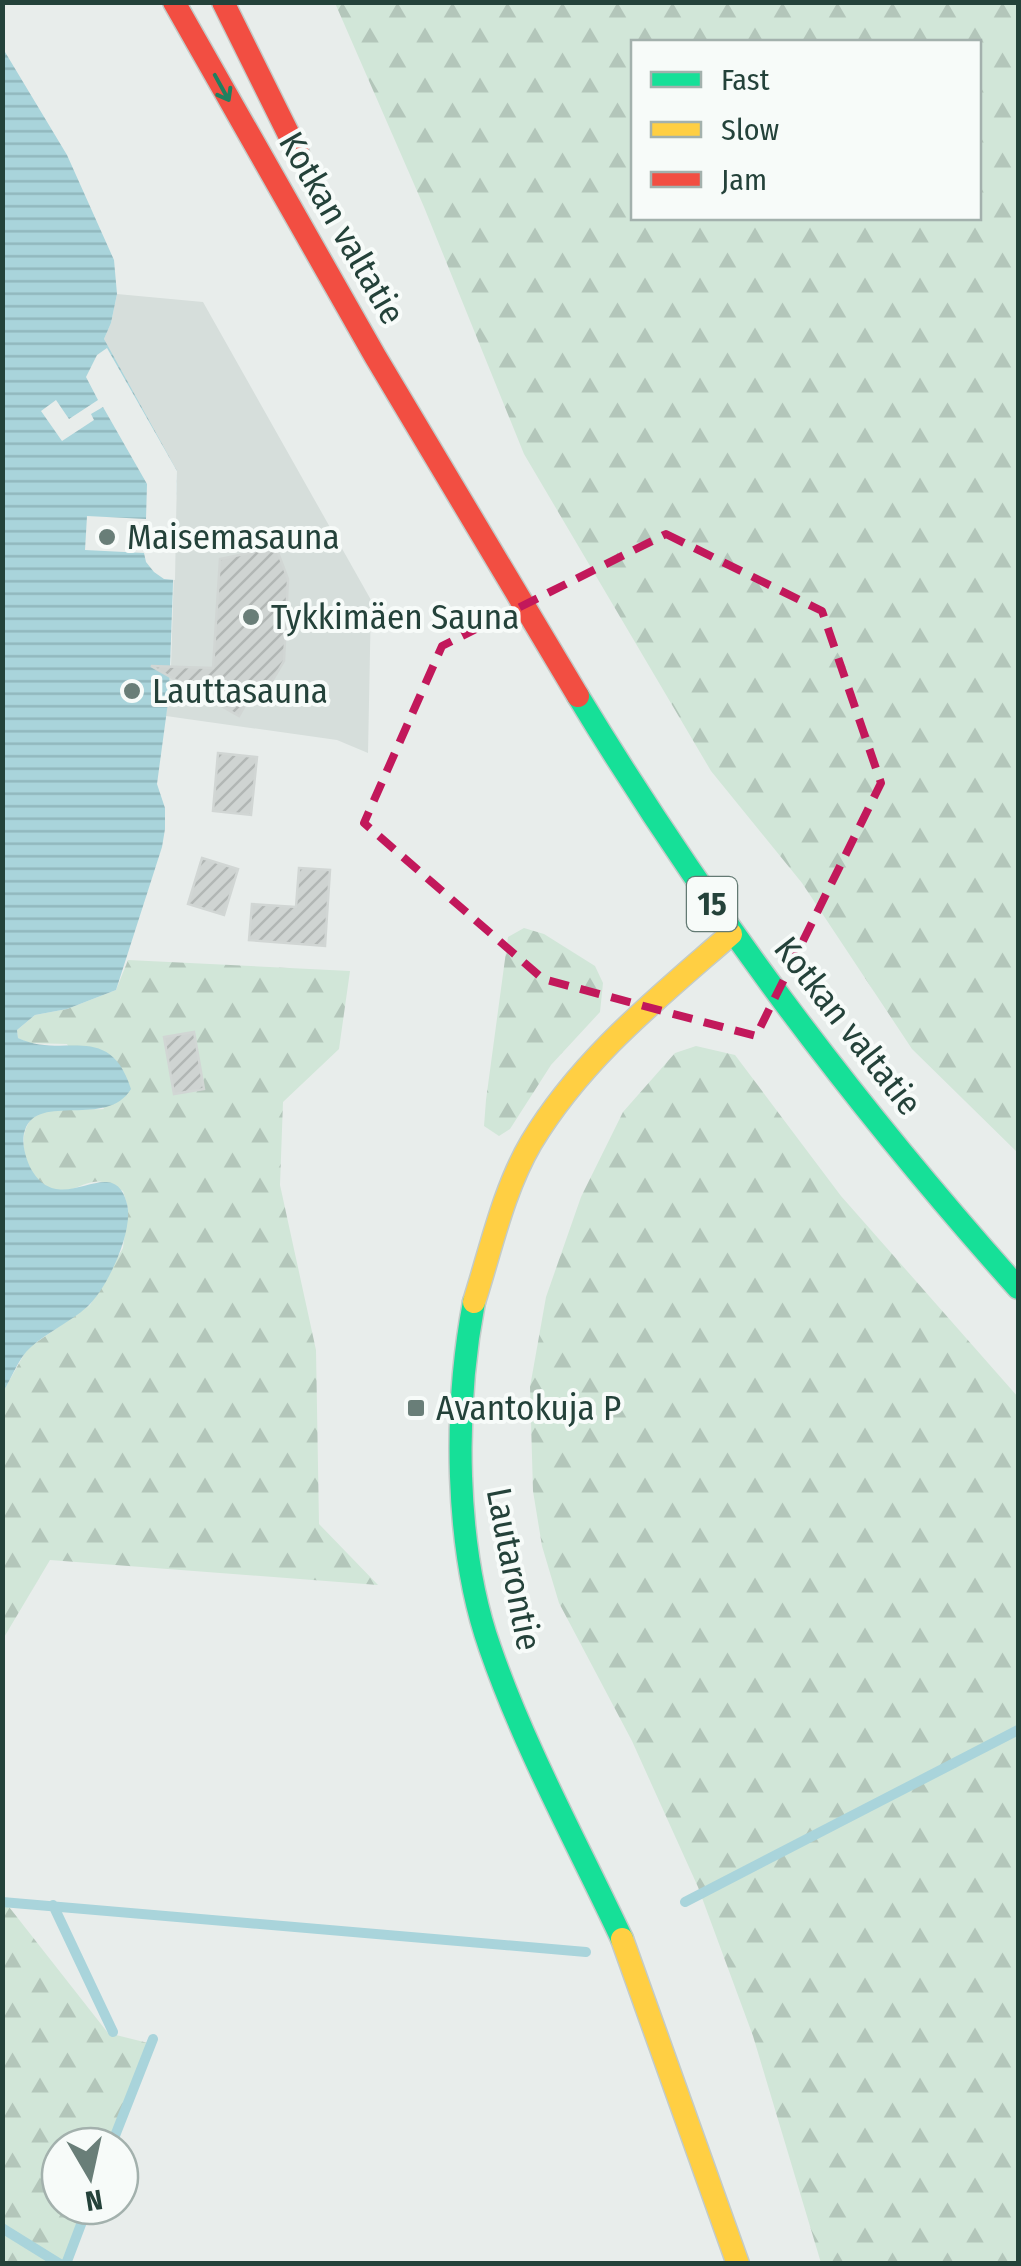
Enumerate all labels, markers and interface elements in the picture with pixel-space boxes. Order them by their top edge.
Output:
legend [631,40,981,220]
text: Fast [721,62,770,98]
one-way arrow [212,72,232,102]
text: Slow [721,112,779,148]
street label: Kotkan valtatie [270,125,414,331]
text: Jam [721,162,767,198]
place label: Maisemasauna [127,516,340,558]
marker: Maisemasauna [96,526,118,548]
place label: Tykkimäen Sauna [271,596,519,638]
marker: Tykkimäen Sauna [240,606,262,628]
place label: Lauttasauna [152,670,328,712]
marker: Lauttasauna [121,680,143,702]
road number: 15 [687,877,737,931]
street label: Kotkan valtatie [765,929,931,1123]
place label: Avantokuja P [436,1387,621,1429]
marker: Avantokuja P [405,1397,427,1419]
street label: Lautarontie [478,1484,550,1654]
north arrow [40,2126,140,2226]
text: N [83,2183,105,2218]

